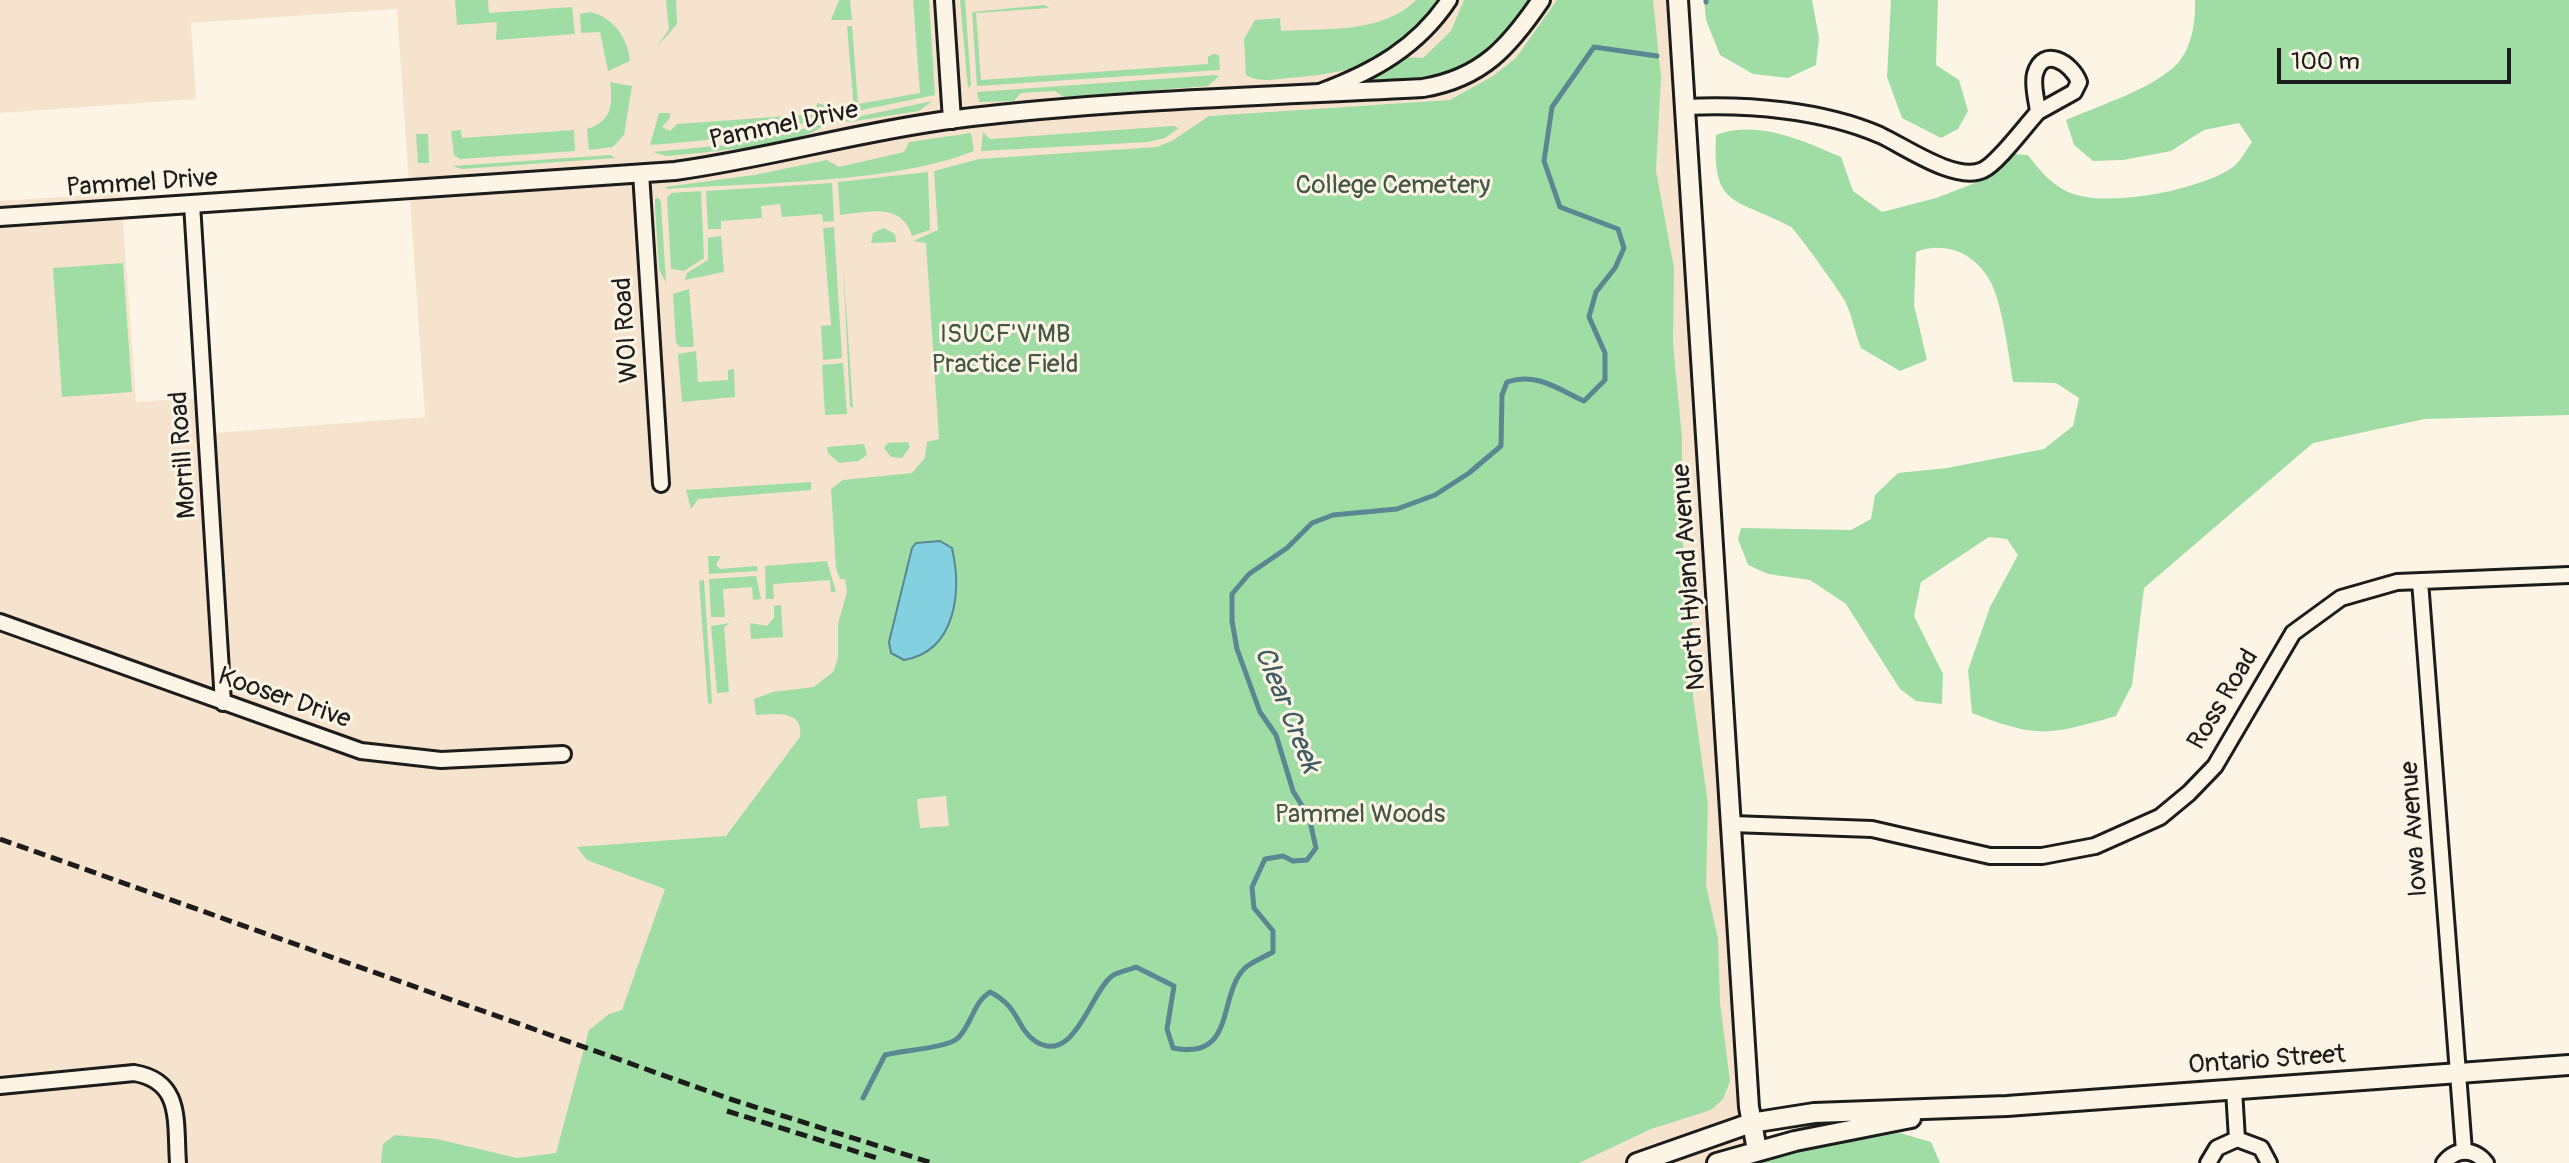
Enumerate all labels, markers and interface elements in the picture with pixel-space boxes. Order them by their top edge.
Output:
scale bar [2281,32,2515,82]
text: 100 m [2291,47,2360,76]
street label: Pammel Drive [707,95,861,157]
street label: Pammel Drive [65,163,219,205]
park label: College Cemetery [1296,170,1490,202]
street label: WOI Road [608,276,646,384]
park label: ISUCF'V'MB Practice Field [931,319,1079,380]
street label: Morrill Road [164,390,204,520]
street label: North Hyland Avenue [1667,463,1713,691]
water label: Clear Creek [1246,642,1326,778]
street label: Ross Road [2182,644,2266,756]
street label: Kooser Drive [213,662,355,736]
street label: Iowa Avenue [2395,760,2435,898]
park label: Pammel Woods [1275,799,1445,831]
street label: Ontario Street [2187,1040,2347,1082]

